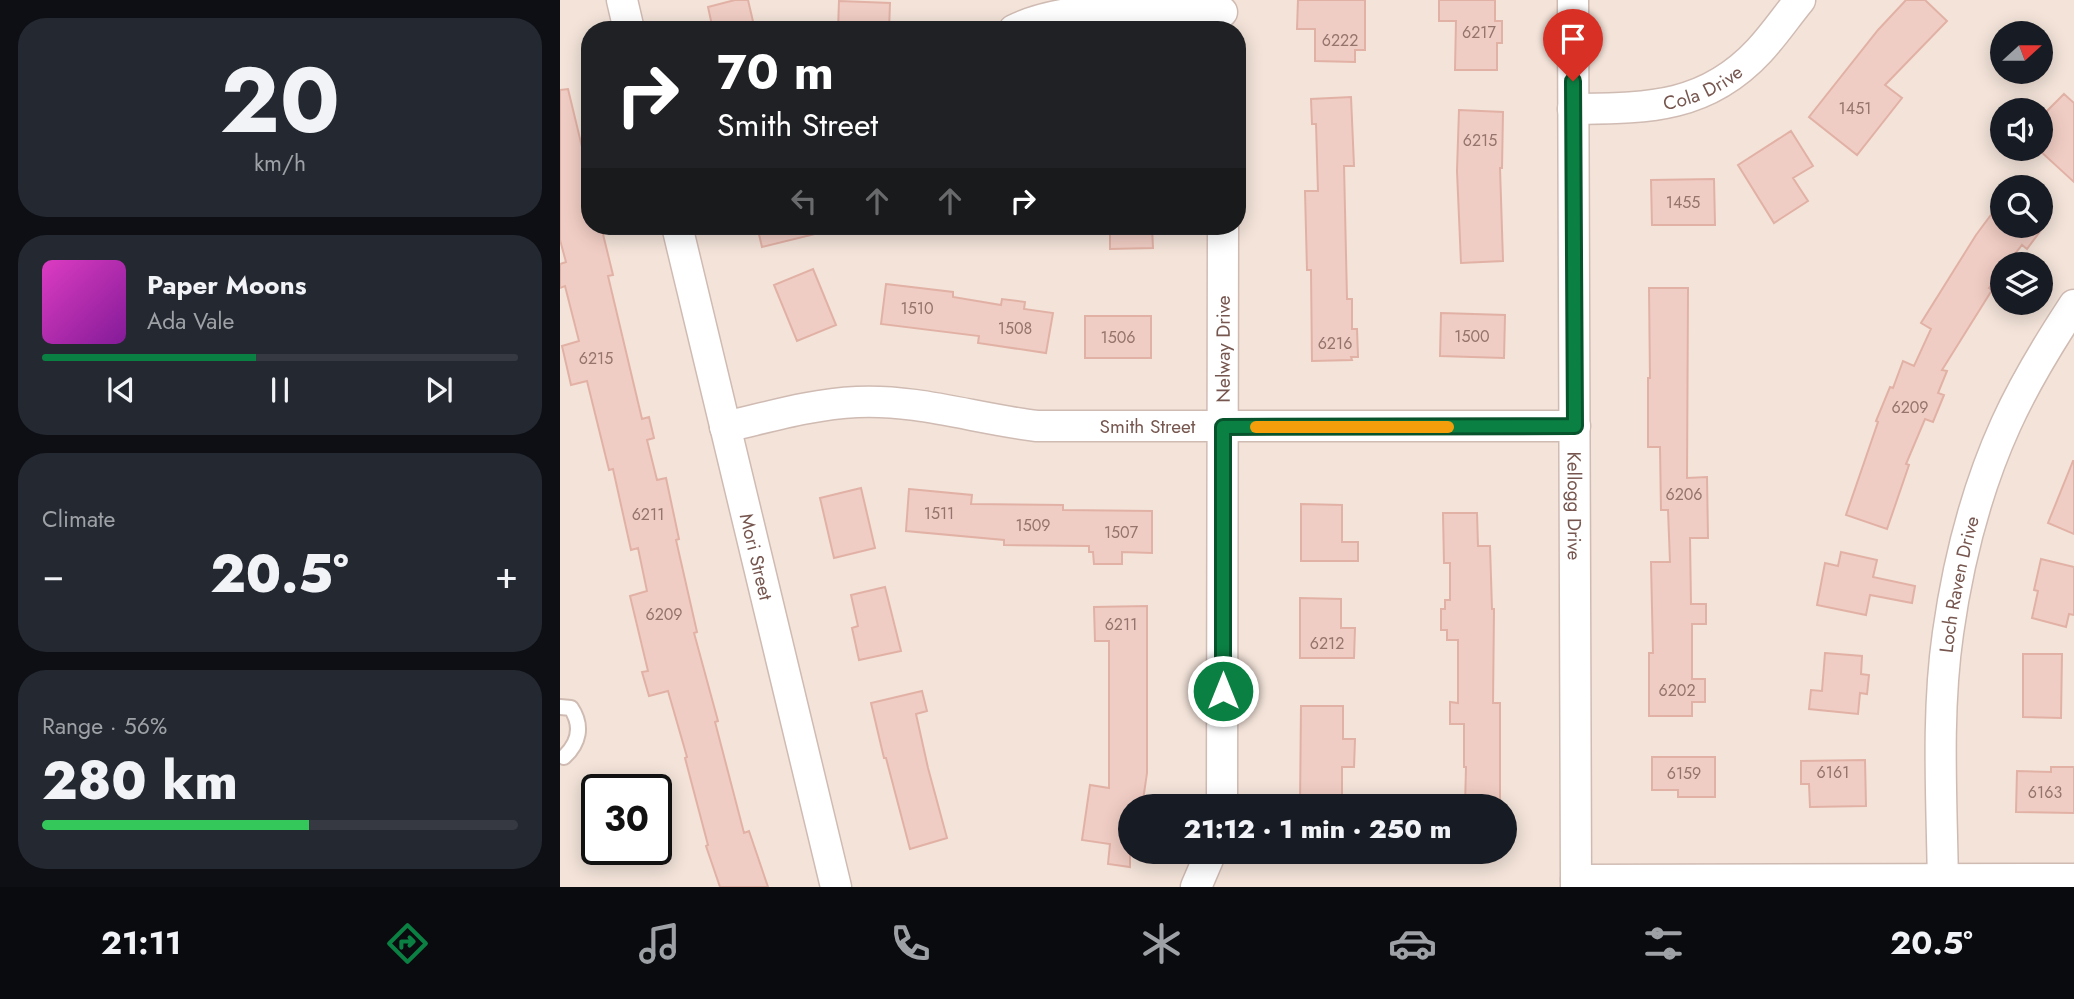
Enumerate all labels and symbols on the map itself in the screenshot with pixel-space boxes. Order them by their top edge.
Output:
pin [1543,9,1603,81]
house number: 6217 [1462,21,1497,44]
north arrow [1990,21,2053,84]
house number: 6222 [1322,29,1358,52]
street label: Cola Drive [1661,58,1748,117]
house number: 1451 [1839,97,1871,120]
house number: 6215 [1463,129,1497,152]
house number: 1455 [1666,191,1700,214]
street label: Nelway Drive [1209,295,1236,403]
house number: 1510 [900,297,934,320]
house number: 1508 [998,317,1032,340]
house number: 1500 [1454,325,1490,348]
house number: 1506 [1100,326,1136,349]
house number: 6216 [1318,332,1352,355]
house number: 6215 [579,347,613,370]
house number: 6209 [1891,396,1929,419]
street label: Smith Street [1100,413,1196,440]
street label: Kellogg Drive [1561,452,1588,561]
house number: 6206 [1665,483,1703,506]
house number: 1511 [924,502,954,525]
house number: 6211 [632,503,664,526]
street label: Mori Street [733,510,780,603]
street label: Loch Raven Drive [1932,513,1985,654]
house number: 1509 [1015,514,1051,537]
house number: 1507 [1104,521,1139,544]
house number: 6209 [645,603,683,626]
house number: 6211 [1105,613,1137,636]
house number: 6212 [1310,632,1344,655]
position arrow [1186,654,1260,728]
house number: 6202 [1658,679,1696,702]
house number: 6161 [1817,761,1849,784]
house number: 6159 [1667,762,1701,785]
speed limit sign: 30 [581,774,672,865]
house number: 6163 [2028,781,2062,804]

